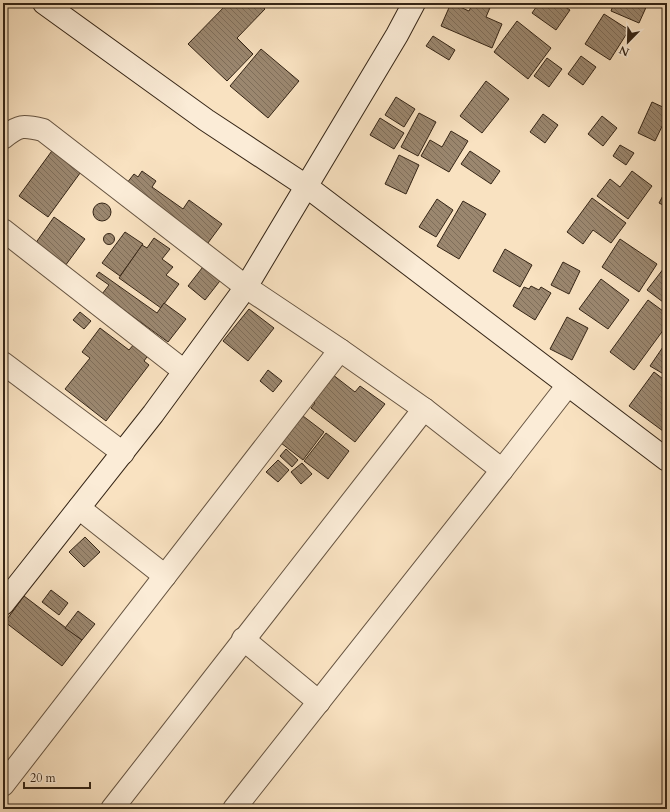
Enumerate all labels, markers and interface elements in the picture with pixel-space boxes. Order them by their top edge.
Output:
north arrow [608,22,648,62]
text: N [617,42,632,60]
scale bar [24,764,90,790]
text: 20 m [30,770,57,786]

